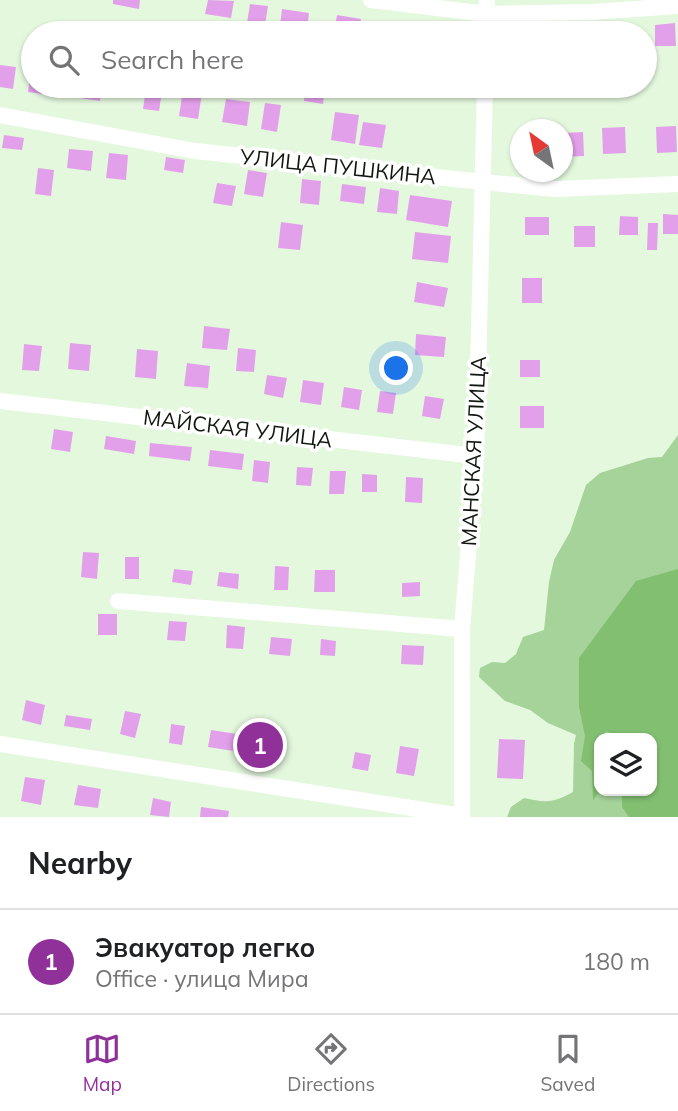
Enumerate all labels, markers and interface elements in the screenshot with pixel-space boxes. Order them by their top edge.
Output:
search box [21,21,657,98]
icon: search [45,41,83,79]
text: Search here [101,43,244,76]
north arrow [510,119,573,182]
street label: УЛИЦА ПУШКИНА [238,143,438,189]
your location [379,351,413,385]
street label: МАНСКАЯ УЛИЦА [455,355,491,547]
street label: МАЙСКАЯ УЛИЦА [142,404,335,453]
pin: 1 [237,719,283,771]
map controls [594,733,657,796]
button: layers [594,733,657,796]
text: Nearby [28,844,132,882]
text: Эвакуатор легко [95,931,315,964]
text: 1 [44,947,58,976]
text: 180 m [582,947,650,976]
text: Office · улица Мира [95,964,309,993]
tab: Map [83,1030,122,1096]
tab: Directions [287,1030,375,1096]
tab: Saved [540,1030,595,1096]

